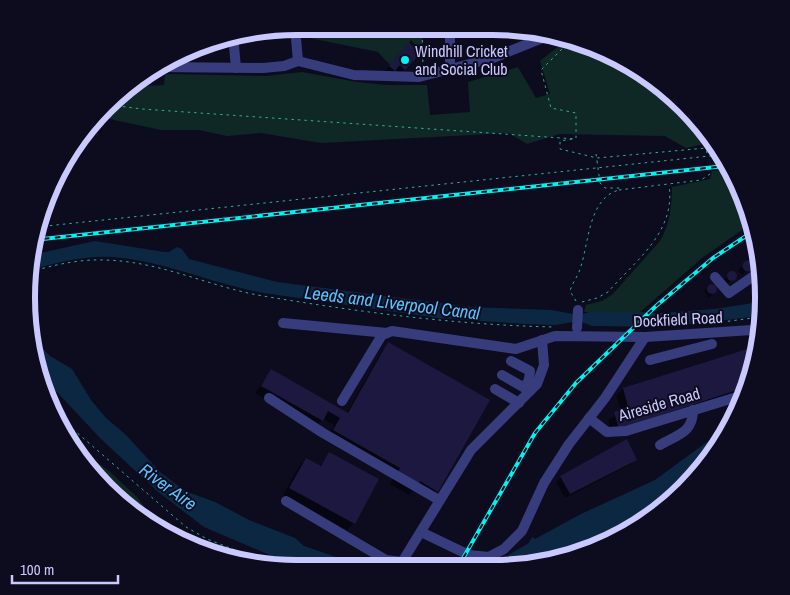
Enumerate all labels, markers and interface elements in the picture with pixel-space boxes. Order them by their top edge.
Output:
place label: Windhill Cricket and Social Club [415,40,508,80]
marker: Windhill Cricket and Social Club [399,54,411,66]
water label: Leeds and Liverpool Canal [303,279,482,326]
street label: Dockfield Road [633,306,723,332]
street label: Aireside Road [615,382,702,426]
water label: River Aire [134,457,202,516]
scale bar [12,552,119,584]
text: 100 m [20,559,54,580]

